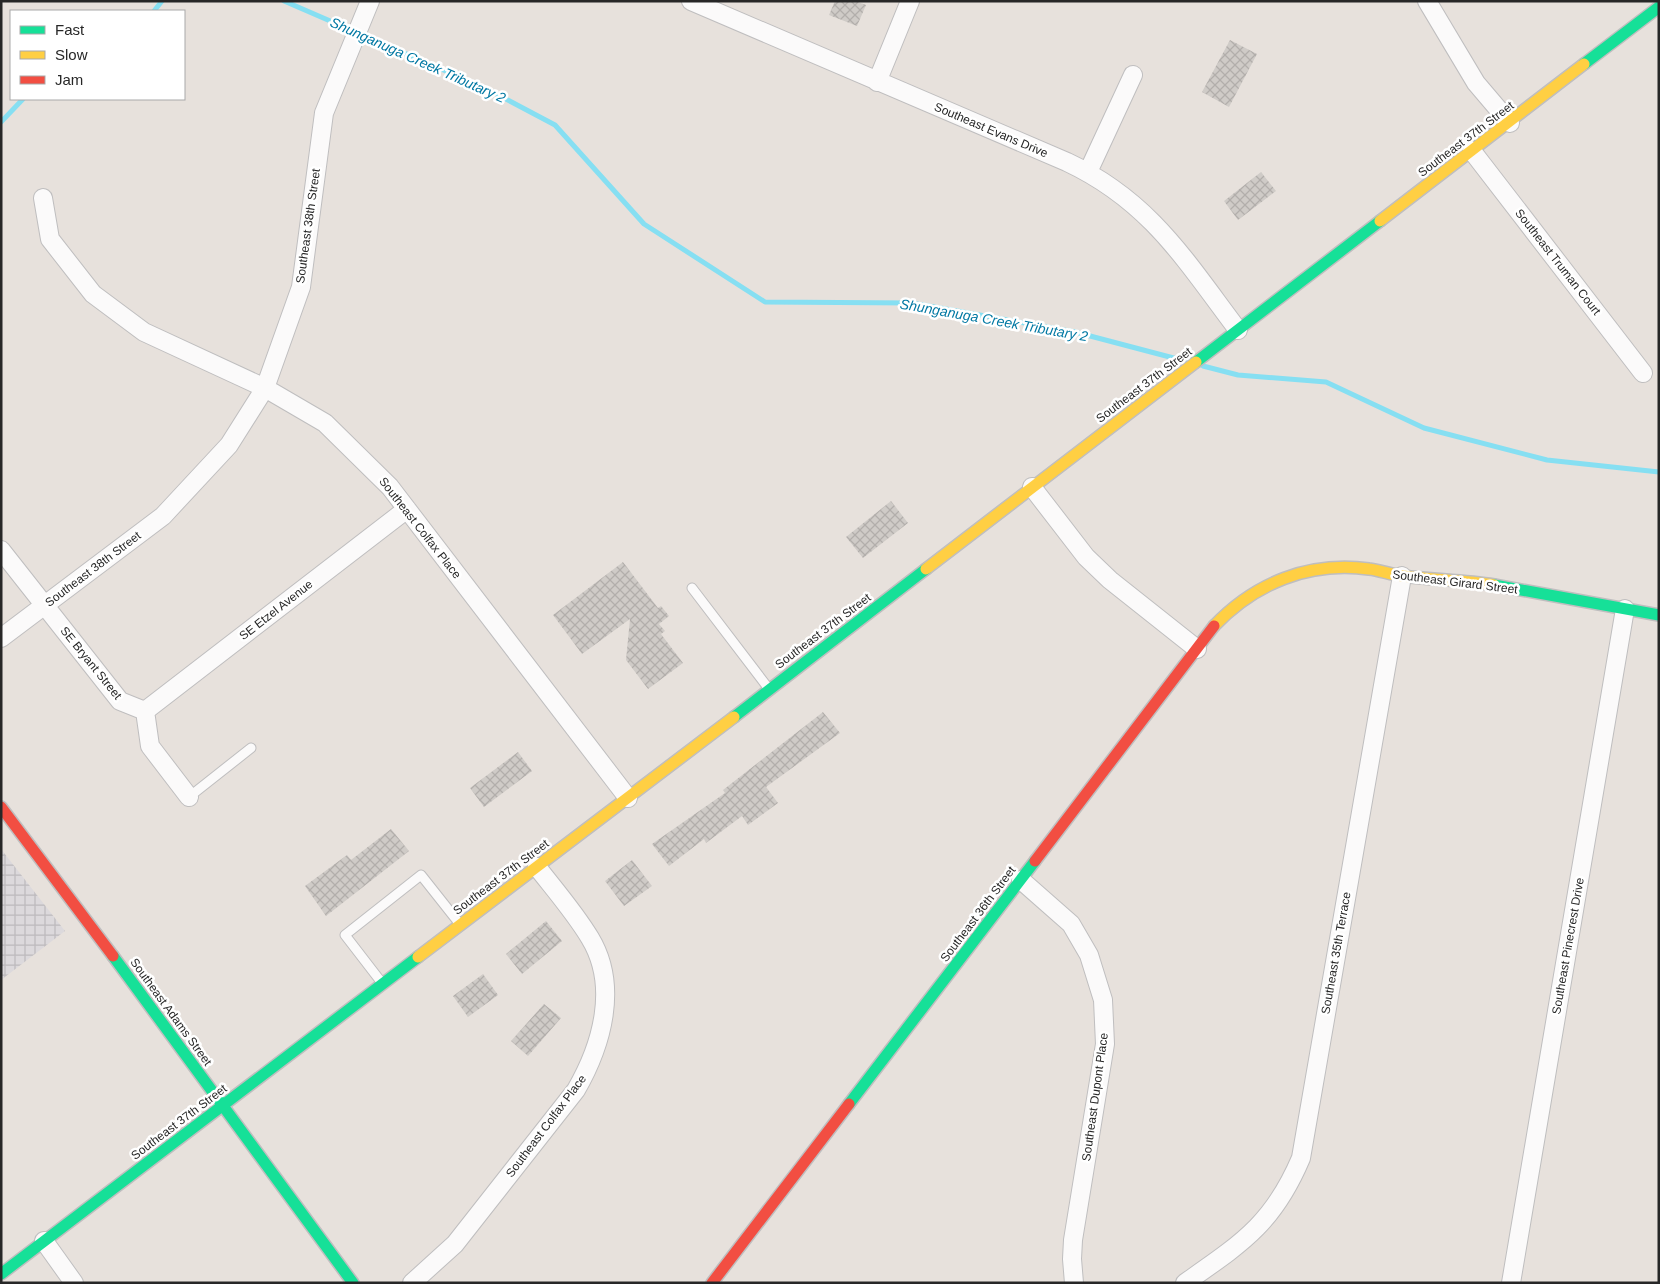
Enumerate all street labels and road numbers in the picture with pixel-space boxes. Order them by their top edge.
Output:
street label: Southeast 37th Street [1415,98,1517,180]
street label: Southeast Evans Drive [932,100,1050,160]
street label: Southeast 38th Street [293,167,323,284]
street label: Southeast Truman Court [1512,206,1604,318]
street label: Southeast 37th Street [1093,344,1195,426]
street label: Southeast Colfax Place [376,475,464,582]
street label: Southeast 38th Street [42,528,144,610]
street label: Southeast Girard Street [1392,567,1519,597]
street label: SE Etzel Avenue [237,577,316,643]
street label: Southeast 37th Street [772,590,874,672]
street label: SE Bryant Street [57,624,125,703]
street label: Southeast 37th Street [450,836,552,918]
street label: Southeast 36th Street [937,863,1019,965]
street label: Southeast Pinecrest Drive [1549,876,1587,1016]
street label: Southeast 35th Terrace [1318,890,1354,1015]
street label: Southeast Adams Street [127,956,215,1069]
street label: Southeast Dupont Place [1079,1032,1111,1162]
street label: Southeast Colfax Place [503,1072,589,1180]
street label: Southeast 37th Street [128,1081,230,1163]

